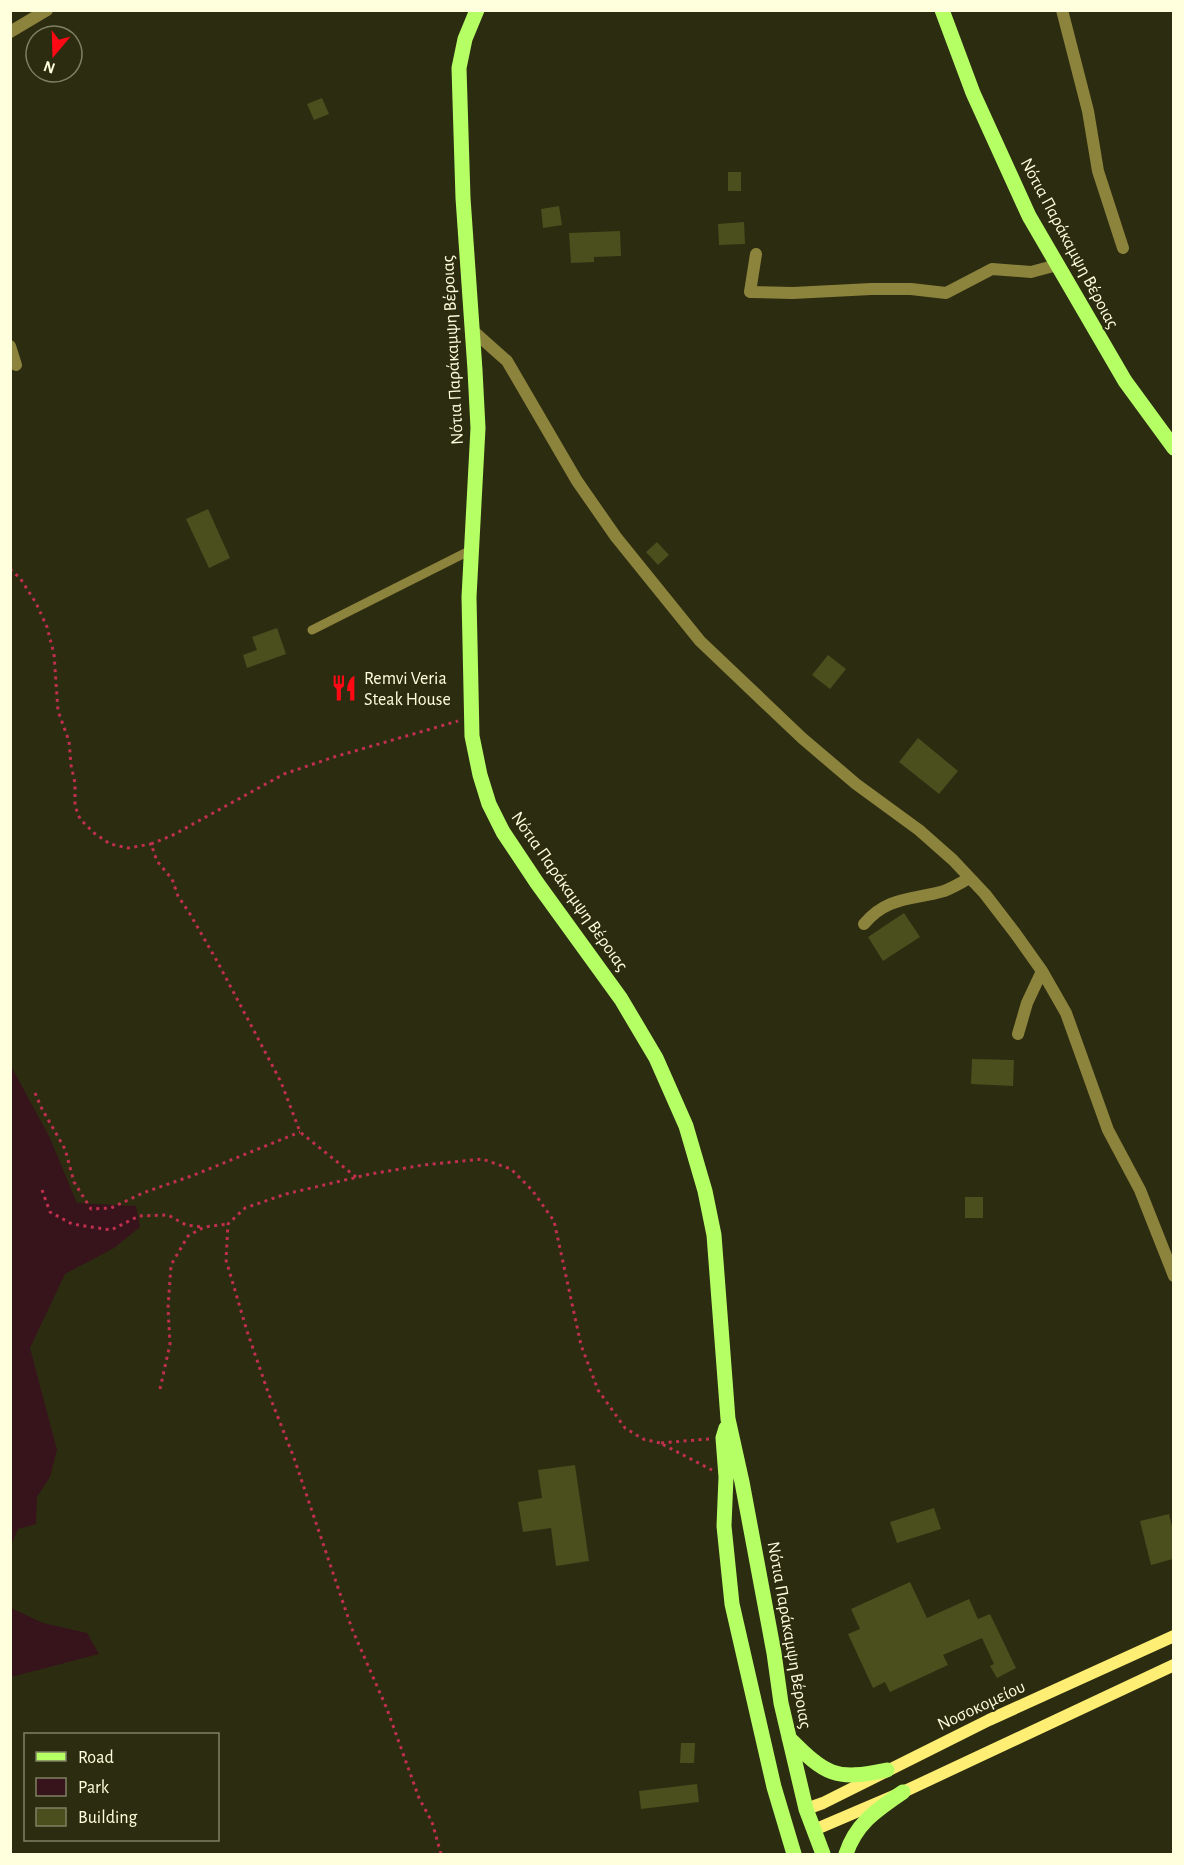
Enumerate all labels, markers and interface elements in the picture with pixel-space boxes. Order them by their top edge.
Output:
north arrow [24,24,84,84]
text: N [42,58,57,77]
street label: Νότια Παράκαμψη Βέροιας [1017,155,1122,331]
street label: Νότια Παράκαμψη Βέροιας [439,255,467,445]
place label: Remvi Veria Steak House [364,670,451,709]
restaurant icon: Remvi Veria Steak House [329,673,359,703]
street label: Νότια Παράκαμψη Βέροιας [507,809,631,974]
street label: Νότια Παράκαμψη Βέροιας [764,1540,814,1730]
street label: Νοσοκομείου [934,1677,1028,1734]
legend [24,1733,219,1841]
text: Road [78,1749,114,1767]
text: Park [78,1779,110,1797]
text: Building [78,1809,138,1827]

